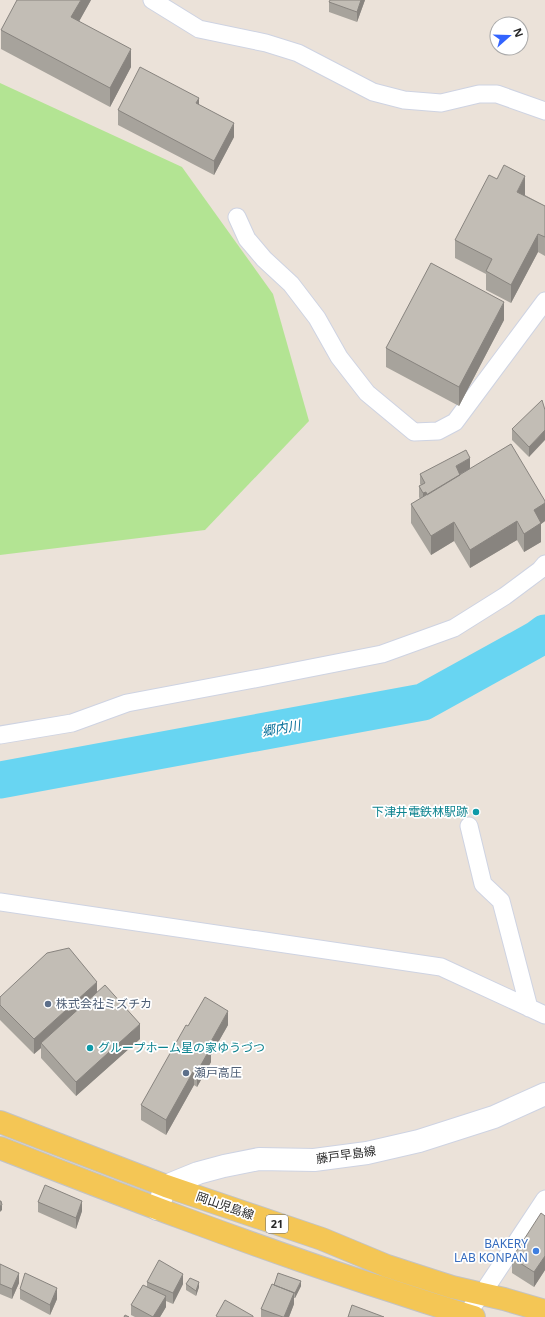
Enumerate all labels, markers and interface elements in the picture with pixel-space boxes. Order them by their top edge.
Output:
north arrow [489,16,529,56]
text: N [510,26,527,39]
water label: 郷内川 [260,715,304,740]
place label: 下津井電鉄林駅跡 [372,803,468,820]
marker: 下津井電鉄林駅跡 [471,807,481,817]
place label: 株式会社ミズチカ [56,995,152,1012]
marker: 株式会社ミズチカ [43,999,53,1009]
place label: グループホーム星の家ゆうづつ [98,1039,265,1056]
marker: グループホーム星の家ゆうづつ [85,1043,95,1053]
place label: 瀬戸高圧 [194,1064,242,1081]
marker: 瀬戸高圧 [181,1068,191,1078]
street label: 藤戸早島線 [315,1142,377,1167]
street label: 岡山児島線 [194,1188,256,1223]
road number: 21 [266,1215,288,1233]
place label: BAKERY LAB KONPAN [454,1235,528,1266]
marker: BAKERY LAB KONPAN [531,1246,541,1256]

